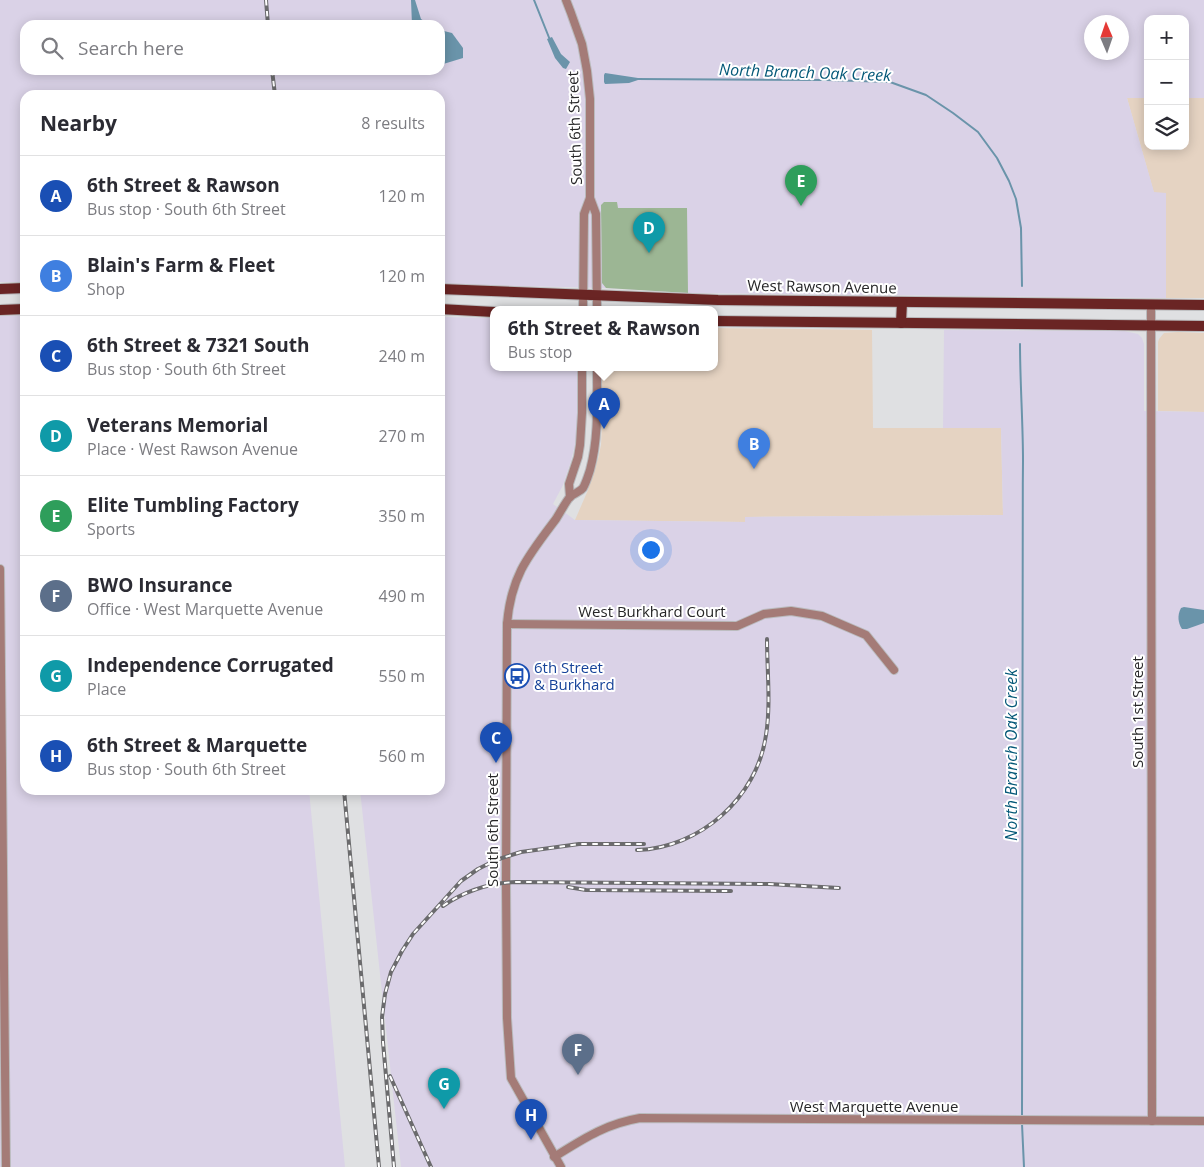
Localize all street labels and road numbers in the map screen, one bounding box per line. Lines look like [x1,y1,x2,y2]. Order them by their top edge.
street label: South 6th Street [562,71,586,185]
street label: West Rawson Avenue [747,275,897,297]
street label: West Burkhard Court [578,601,726,621]
street label: South 1st Street [1127,656,1147,768]
street label: South 6th Street [482,773,502,887]
street label: West Marquette Avenue [790,1096,958,1116]

